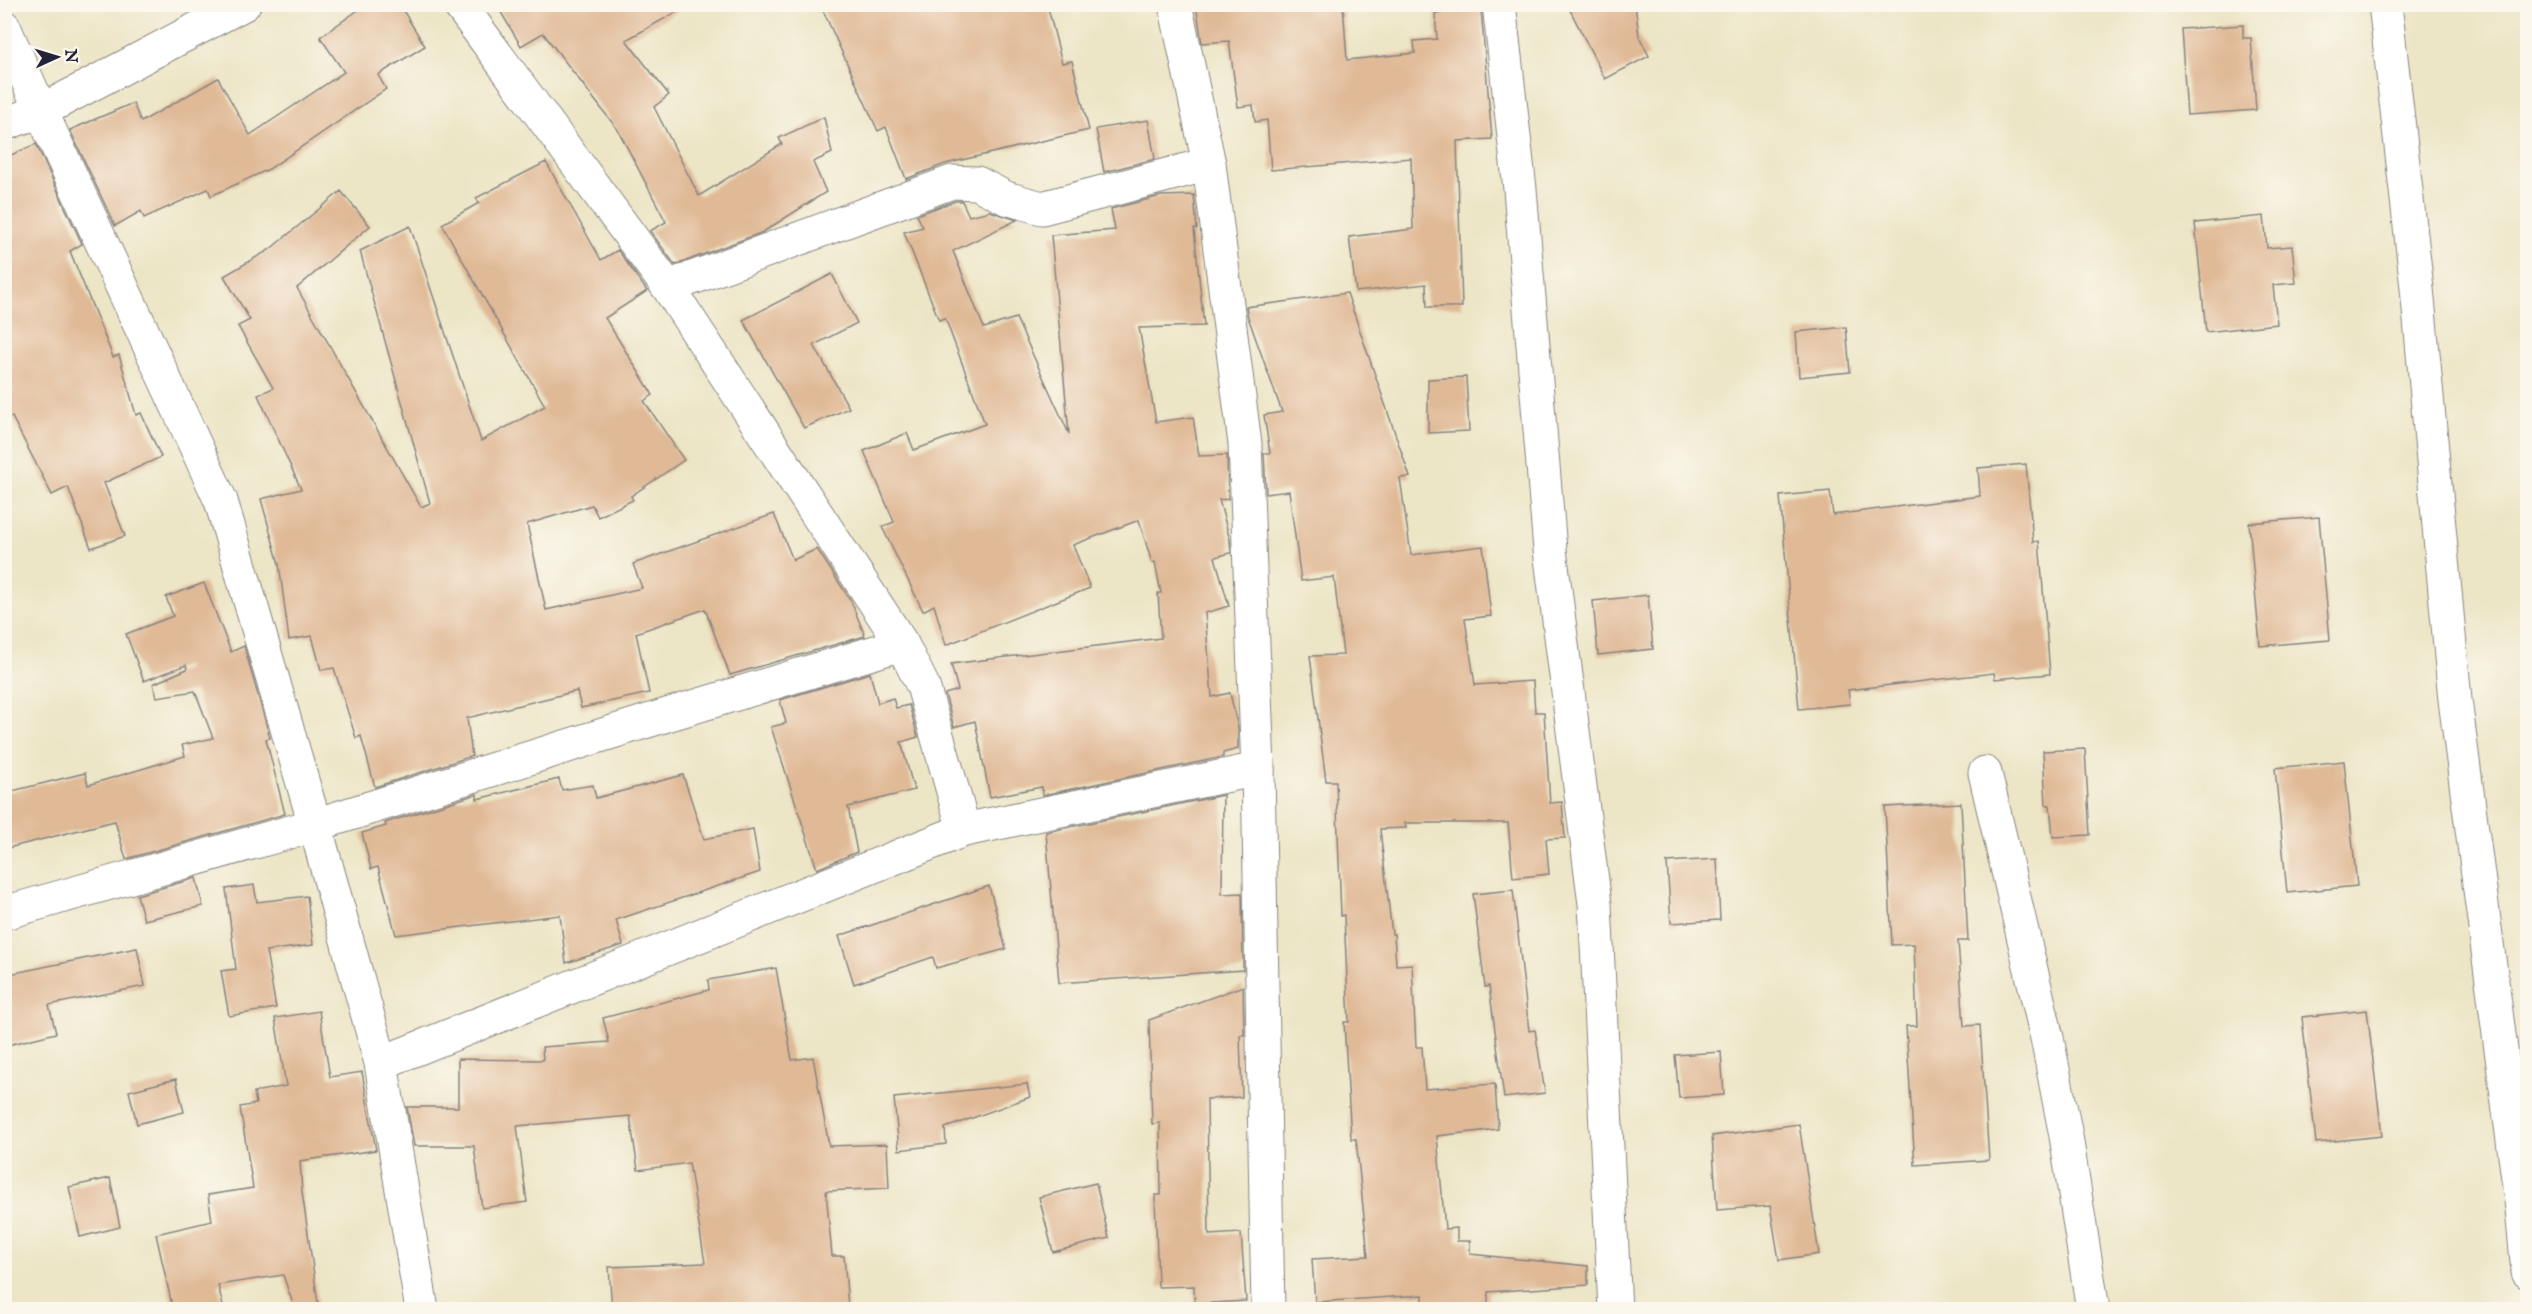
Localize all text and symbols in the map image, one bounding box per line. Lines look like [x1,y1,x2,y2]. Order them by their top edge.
north arrow [27,27,87,87]
text: N [59,47,80,64]

